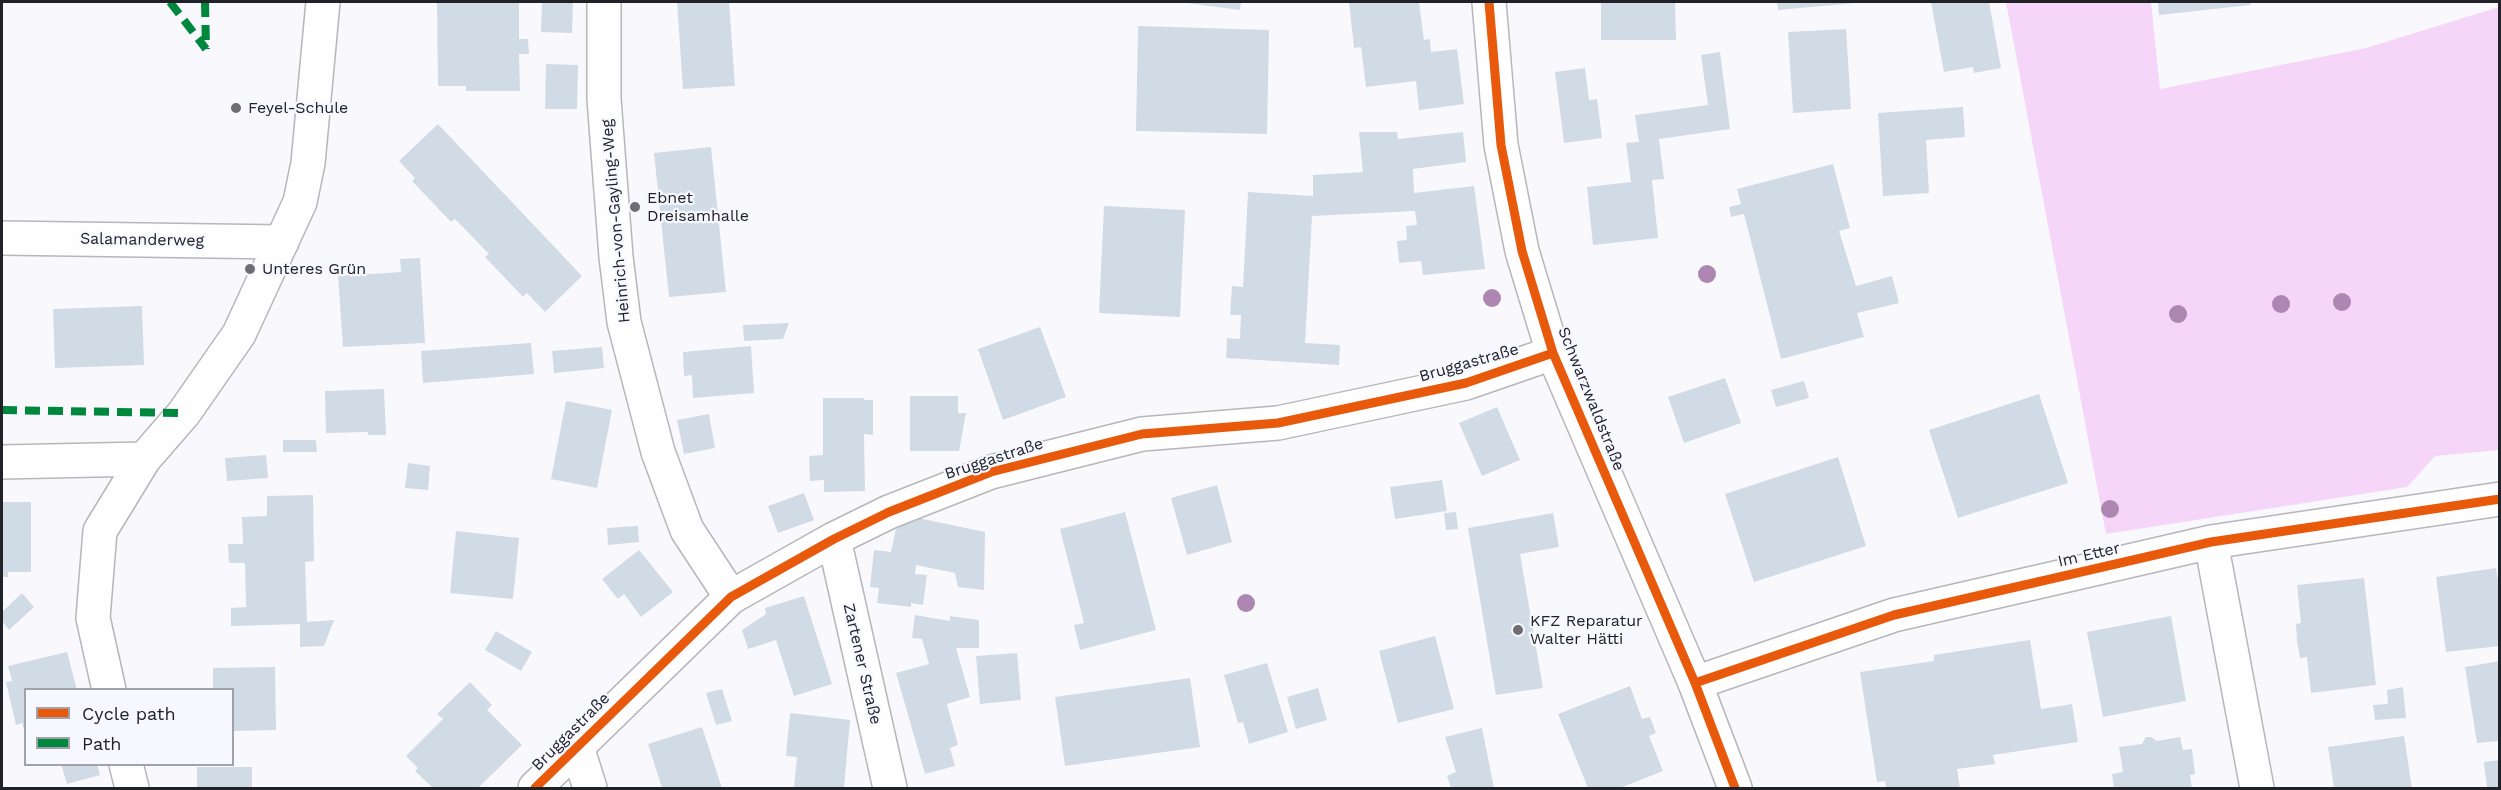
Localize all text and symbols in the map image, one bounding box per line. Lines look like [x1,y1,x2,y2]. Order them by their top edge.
place label: Feyel-Schule [248,98,348,118]
marker: Feyel-Schule [229,101,243,115]
street label: Heinrich-von-Gayling-Weg [598,118,634,324]
place label: Ebnet Dreisamhalle [647,188,749,226]
marker: Ebnet Dreisamhalle [628,200,642,214]
street label: Salamanderweg [80,229,204,251]
place label: Unteres Grün [262,259,366,279]
marker: Unteres Grün [243,262,257,276]
street label: Schwarzwaldstraße [1553,324,1629,474]
street label: Bruggastraße [1417,340,1521,386]
street label: Bruggastraße [942,434,1046,484]
street label: Im Etter [2056,539,2122,571]
street label: Zartener Straße [839,602,885,726]
place label: KFZ Reparatur Walter Hätti [1530,611,1643,649]
marker: KFZ Reparatur Walter Hätti [1511,623,1525,637]
legend [24,688,234,766]
street label: Bruggastraße [528,689,614,775]
text: Cycle path [82,703,176,724]
text: Path [82,733,122,754]

